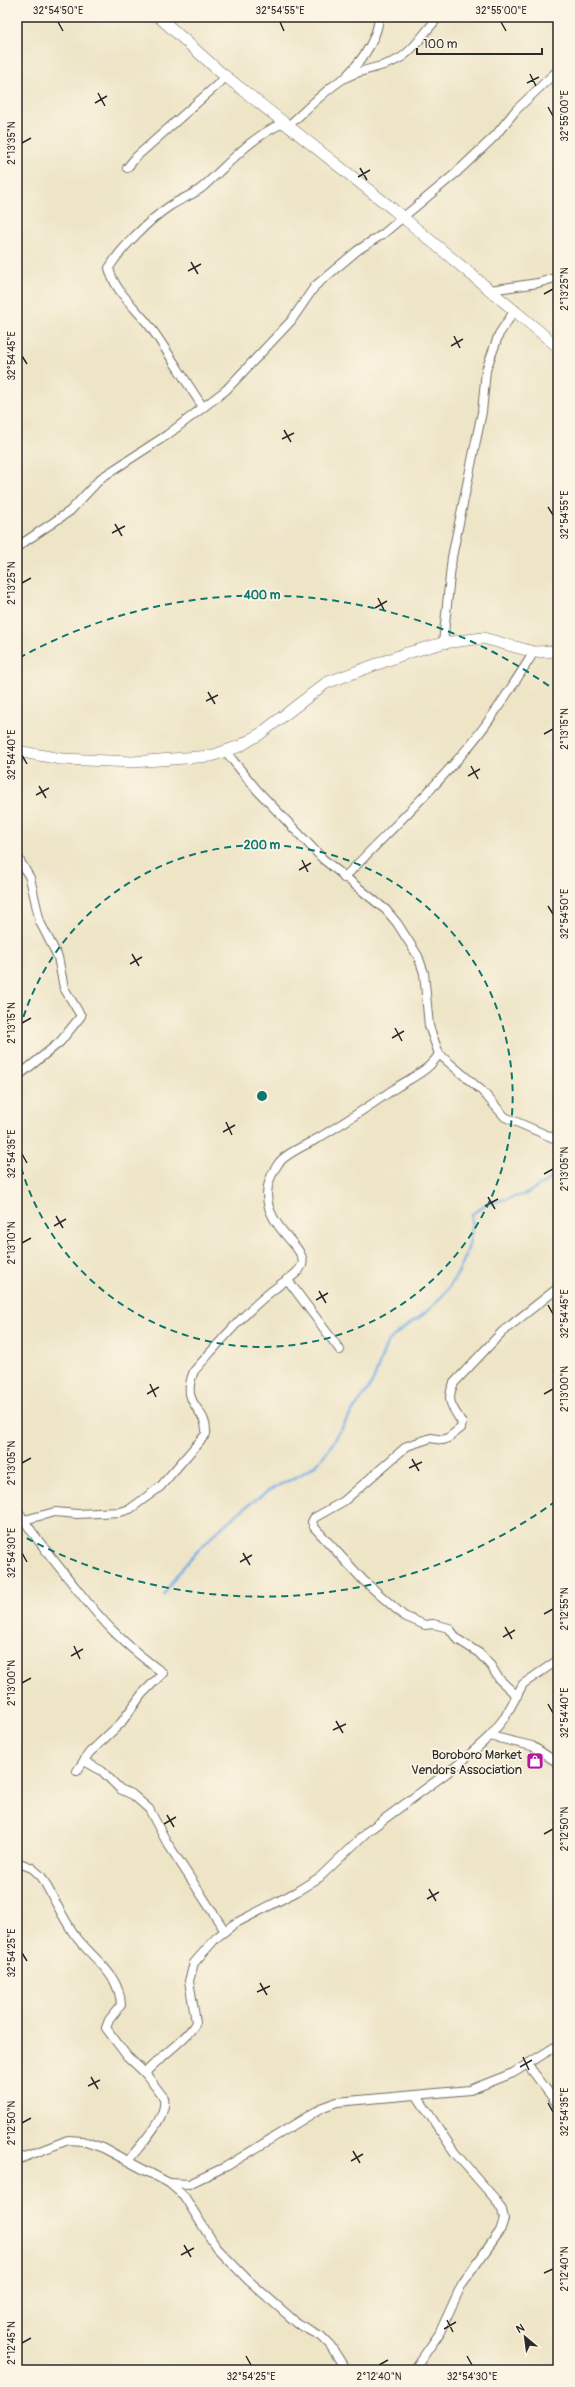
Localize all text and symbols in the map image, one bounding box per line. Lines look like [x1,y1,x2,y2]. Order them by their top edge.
text: 32°54'50"E [33,5,83,17]
text: 32°54'55"E [256,5,304,17]
text: 32°55'00"E [475,5,527,17]
scale bar [417,30,542,56]
text: 100 m [423,37,458,52]
text: 32°55'00"E [559,90,571,142]
text: 2°13'35"N [6,121,18,165]
text: 2°13'25"N [559,267,571,311]
text: 32°54'45"E [6,331,18,381]
text: 32°54'55"E [559,491,571,539]
text: 2°13'25"N [6,561,18,605]
text: 400 m [243,588,281,603]
text: 2°13'15"N [559,708,571,750]
text: 32°54'40"E [6,730,18,780]
text: 200 m [244,838,281,853]
text: 32°54'50"E [559,889,571,939]
text: 2°13'15"N [6,1002,18,1044]
centre of rings [255,1089,269,1103]
text: 32°54'35"E [6,1129,18,1179]
text: 2°13'05"N [559,1147,571,1191]
text: 2°13'10"N [6,1221,18,1265]
text: 32°54'45"E [559,1289,571,1339]
text: 2°13'00"N [559,1366,571,1412]
text: 2°13'05"N [6,1441,18,1485]
text: 32°54'30"E [6,1528,18,1578]
text: 2°12'55"N [559,1587,571,1631]
text: 2°13'00"N [6,1660,18,1706]
text: 32°54'40"E [559,1688,571,1738]
place label: Boroboro Market Vendors Association [411,1747,523,1778]
shop icon: Boroboro Market Vendors Association [525,1751,545,1771]
text: 2°12'50"N [559,1807,571,1851]
text: 32°54'25"E [6,1928,18,1978]
text: 32°54'35"E [559,2087,571,2137]
text: 2°12'50"N [6,2101,18,2145]
text: 2°12'40"N [559,2246,571,2291]
north arrow [505,2317,545,2357]
text: 2°12'45"N [6,2321,18,2365]
text: N [514,2321,527,2336]
text: 32°54'25"E [226,2371,276,2383]
text: 2°12'40"N [357,2371,402,2383]
text: 32°54'30"E [447,2371,497,2383]

